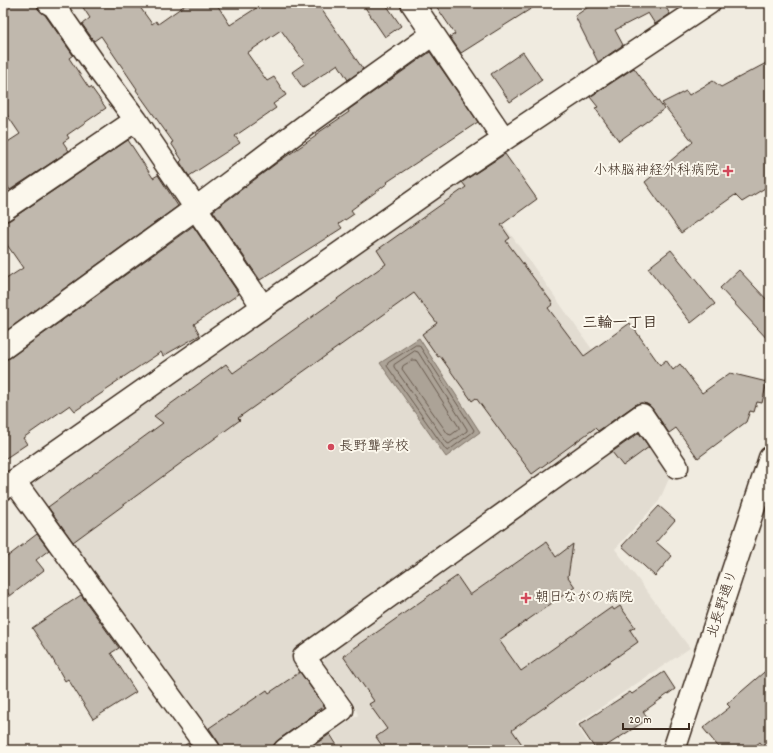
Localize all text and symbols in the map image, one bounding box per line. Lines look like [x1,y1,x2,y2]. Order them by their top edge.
place label: 小林脳神経外科病院 [593,161,719,181]
marker: 小林脳神経外科病院 [722,165,734,177]
district label: 三輪一丁目 [582,313,658,335]
place label: 長野聾学校 [339,437,409,457]
marker: 長野聾学校 [326,442,336,452]
street label: 北長野通り [703,568,743,640]
place label: 朝日ながの病院 [535,588,633,608]
marker: 朝日ながの病院 [520,592,532,604]
scale bar [623,705,689,731]
text: 20 m [629,712,652,729]

